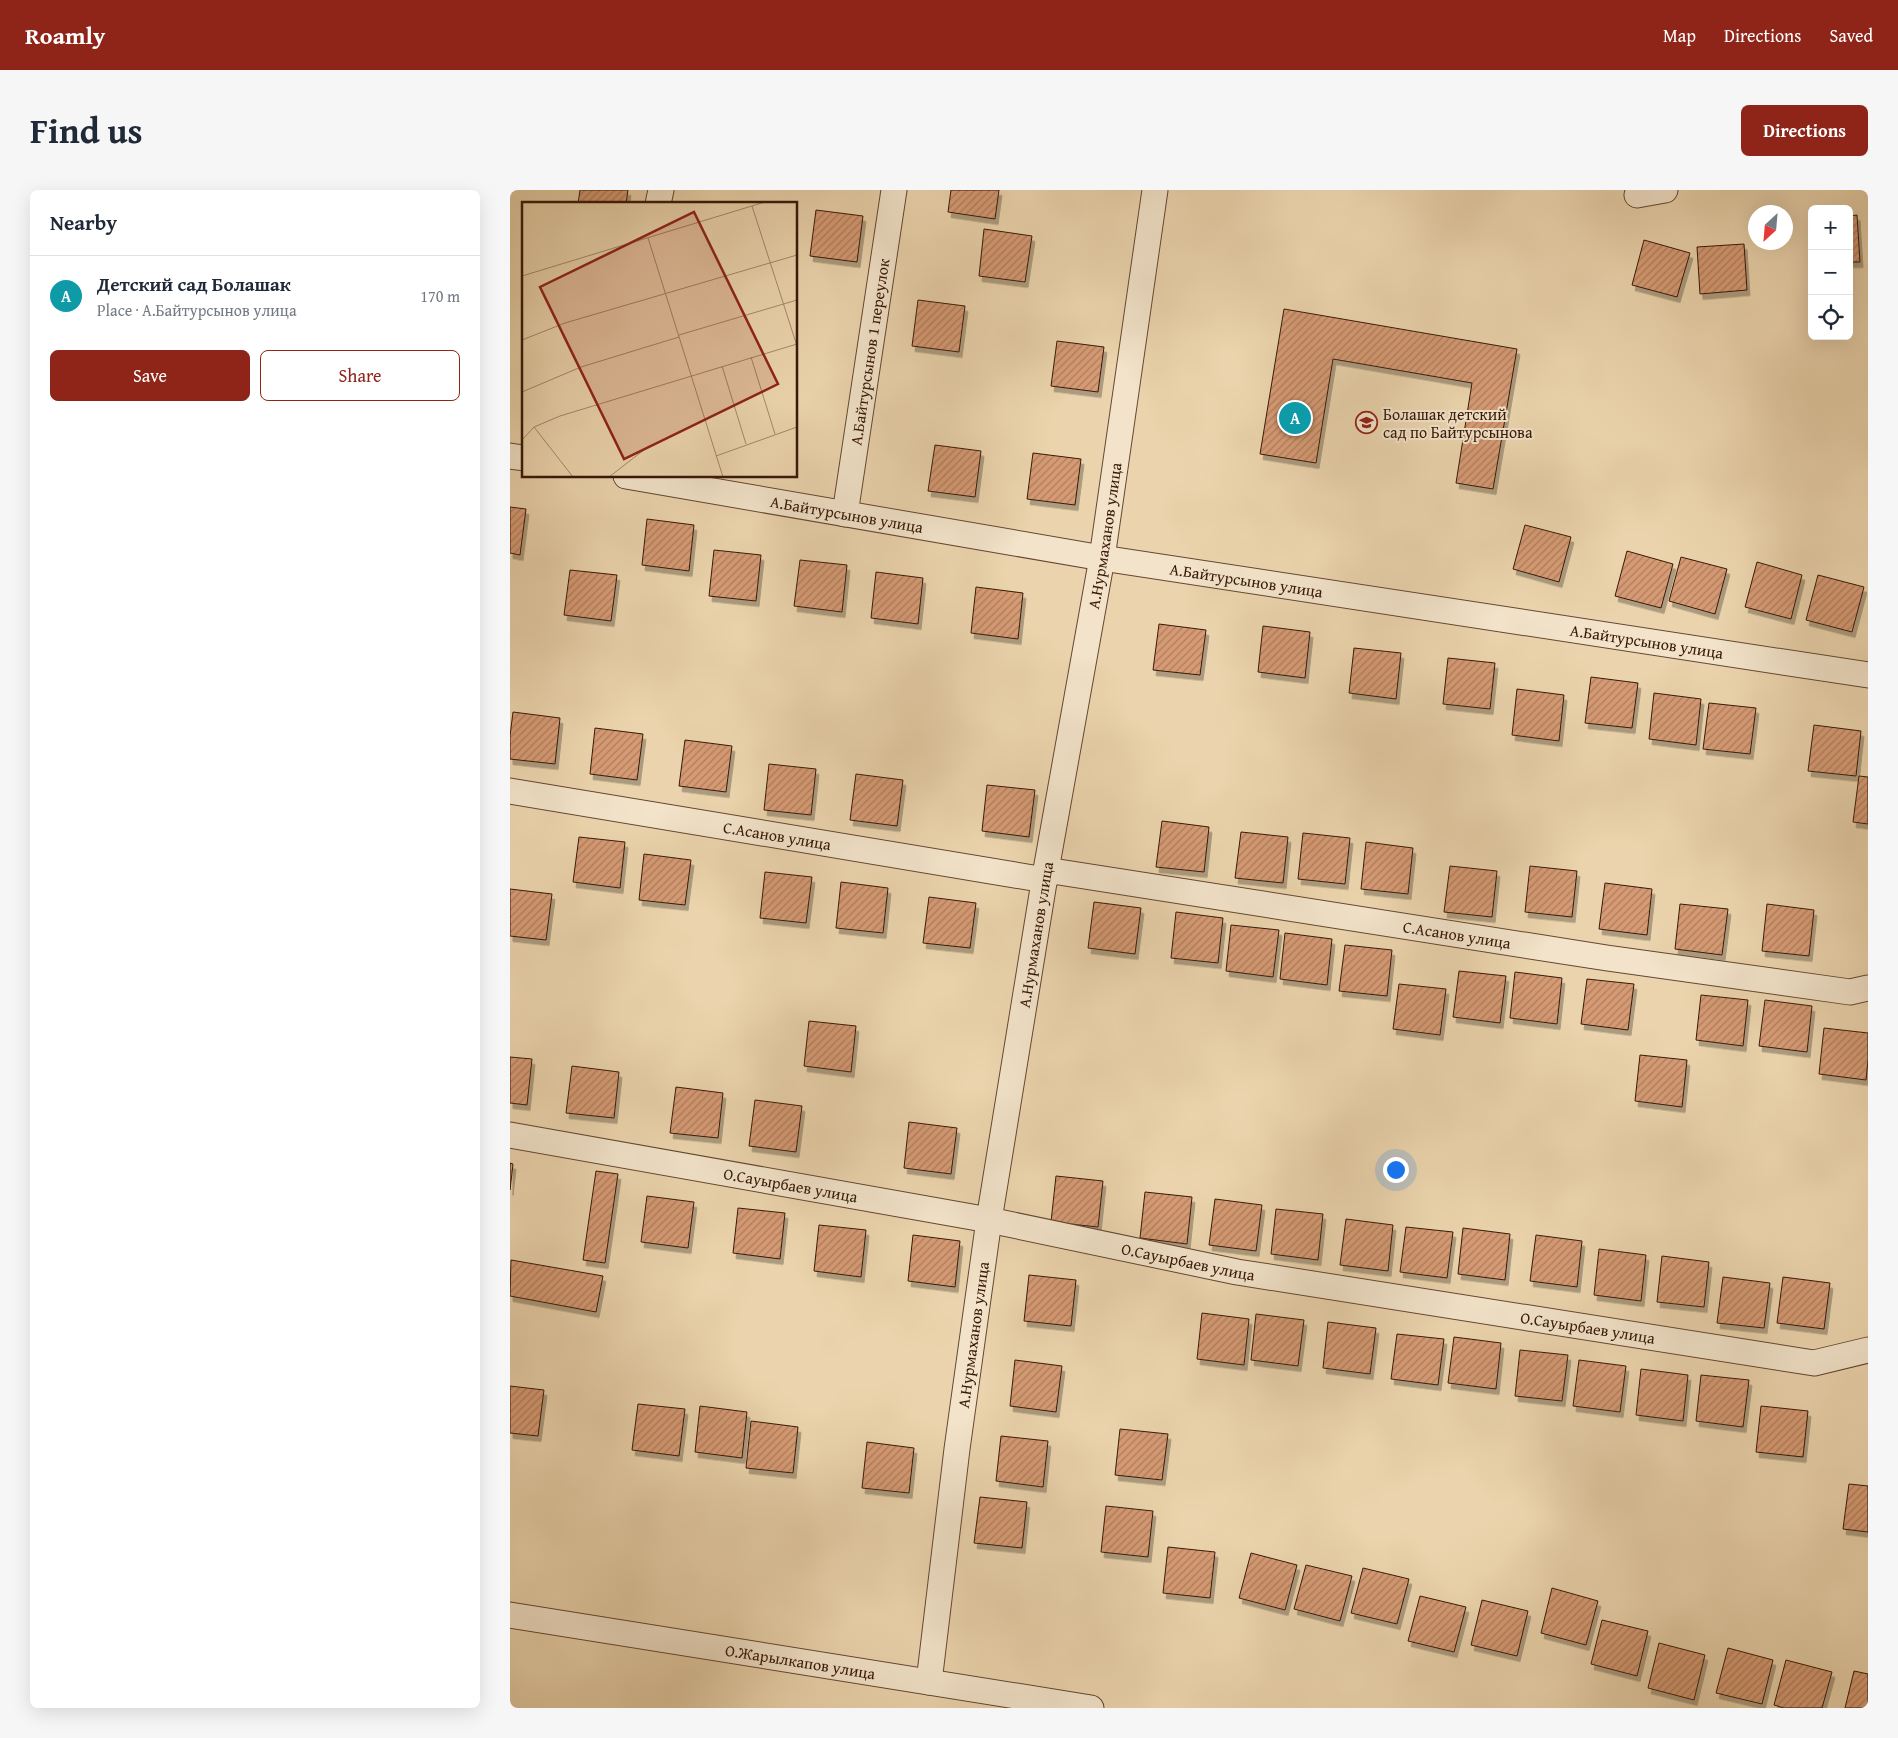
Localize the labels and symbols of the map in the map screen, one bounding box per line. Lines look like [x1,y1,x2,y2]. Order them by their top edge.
inset map [522,202,798,478]
north arrow [1748,205,1793,250]
street label: А.Байтурсынов 1 переулок [844,256,896,447]
pin: A [1279,399,1311,437]
place label: Болашак детский сад по Байтурсынова [1383,402,1533,444]
school or university icon: Болашак детский сад по Байтурсынова [1355,411,1379,435]
street label: А.Нурмаханов улица [1081,460,1128,611]
street label: А.Байтурсынов улица [769,489,925,539]
street label: А.Байтурсынов улица [1168,557,1325,604]
street label: А.Байтурсынов улица [1568,618,1725,665]
street label: С.Асанов улица [722,815,833,856]
street label: А.Нурмаханов улица [1012,859,1059,1010]
street label: С.Асанов улица [1401,914,1513,955]
your location [1383,1157,1409,1183]
street label: О.Сауырбаев улица [722,1161,860,1209]
street label: О.Сауырбаев улица [1119,1236,1257,1287]
street label: А.Нурмаханов улица [951,1260,995,1410]
street label: О.Сауырбаев улица [1519,1305,1657,1350]
street label: О.Жарылкапов улица [723,1638,878,1685]

